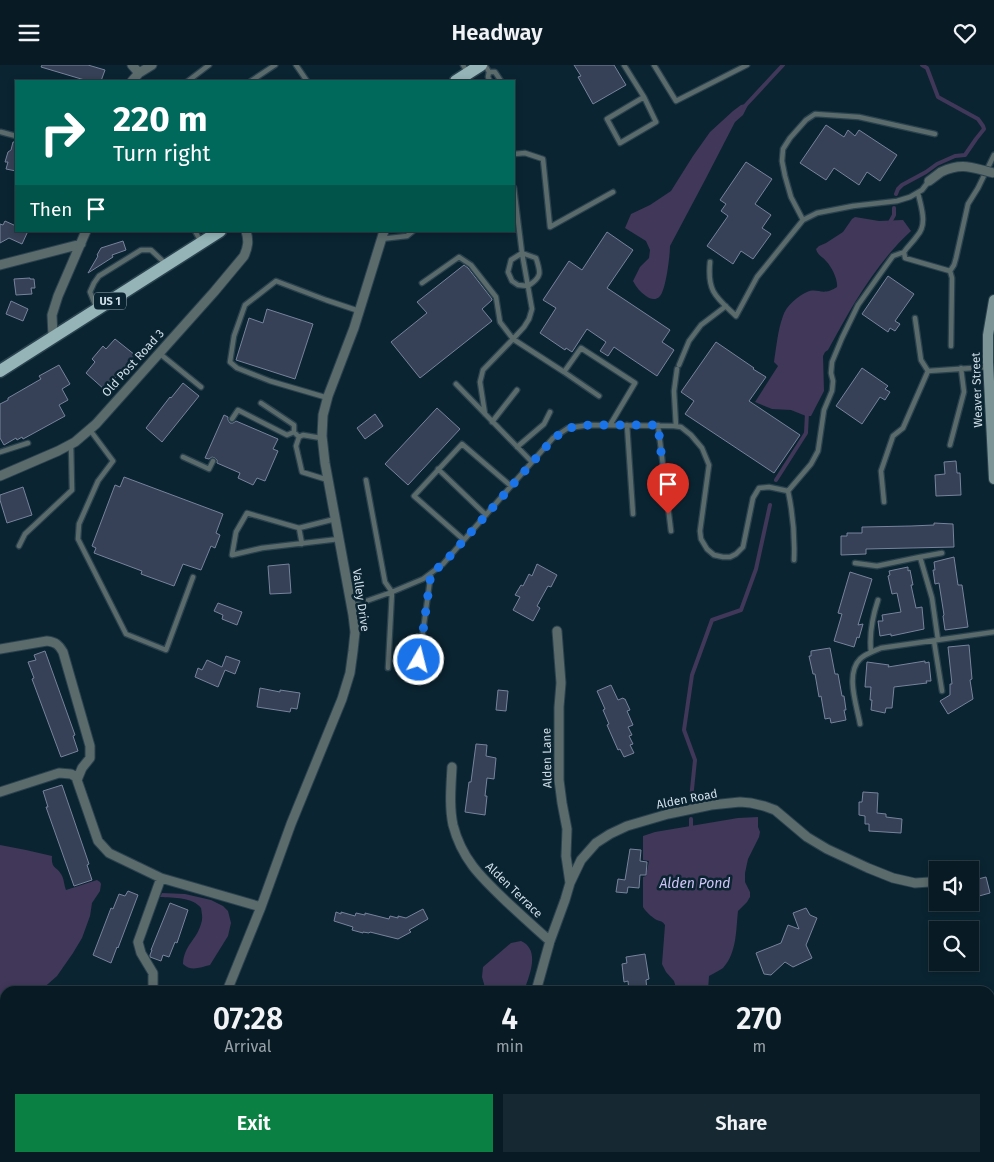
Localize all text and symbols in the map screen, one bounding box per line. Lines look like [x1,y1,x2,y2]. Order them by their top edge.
icon: menu [15,19,43,47]
text: Headway [452,19,542,46]
icon: heart [951,19,979,47]
text: 220 m [113,98,208,140]
icon: right [30,100,95,165]
text: Turn right [113,140,210,167]
icon: arrive [82,195,110,223]
text: Then [30,198,72,221]
road number: US 1 [94,293,126,310]
street label: Old Post Road 3 [99,326,167,400]
street label: Weaver Street [969,351,985,428]
pin [647,463,689,514]
icon: arrive [654,470,682,498]
street label: Valley Drive [350,568,372,632]
position arrow [392,633,444,685]
street label: Alden Lane [539,728,555,788]
street label: Alden Road [655,786,719,812]
street label: Alden Terrace [483,859,545,921]
map controls [929,861,979,971]
button: sound [929,861,979,911]
water label: Alden Pond [658,875,731,892]
button: search [929,921,979,971]
text: 07:28 [213,1001,283,1037]
text: 4 [501,1001,518,1037]
text: 270 [736,1001,782,1037]
text: Arrival [225,1037,271,1056]
text: min [496,1037,524,1056]
text: m [752,1037,766,1056]
button: Exit [15,1094,493,1152]
button: Share [503,1094,980,1152]

